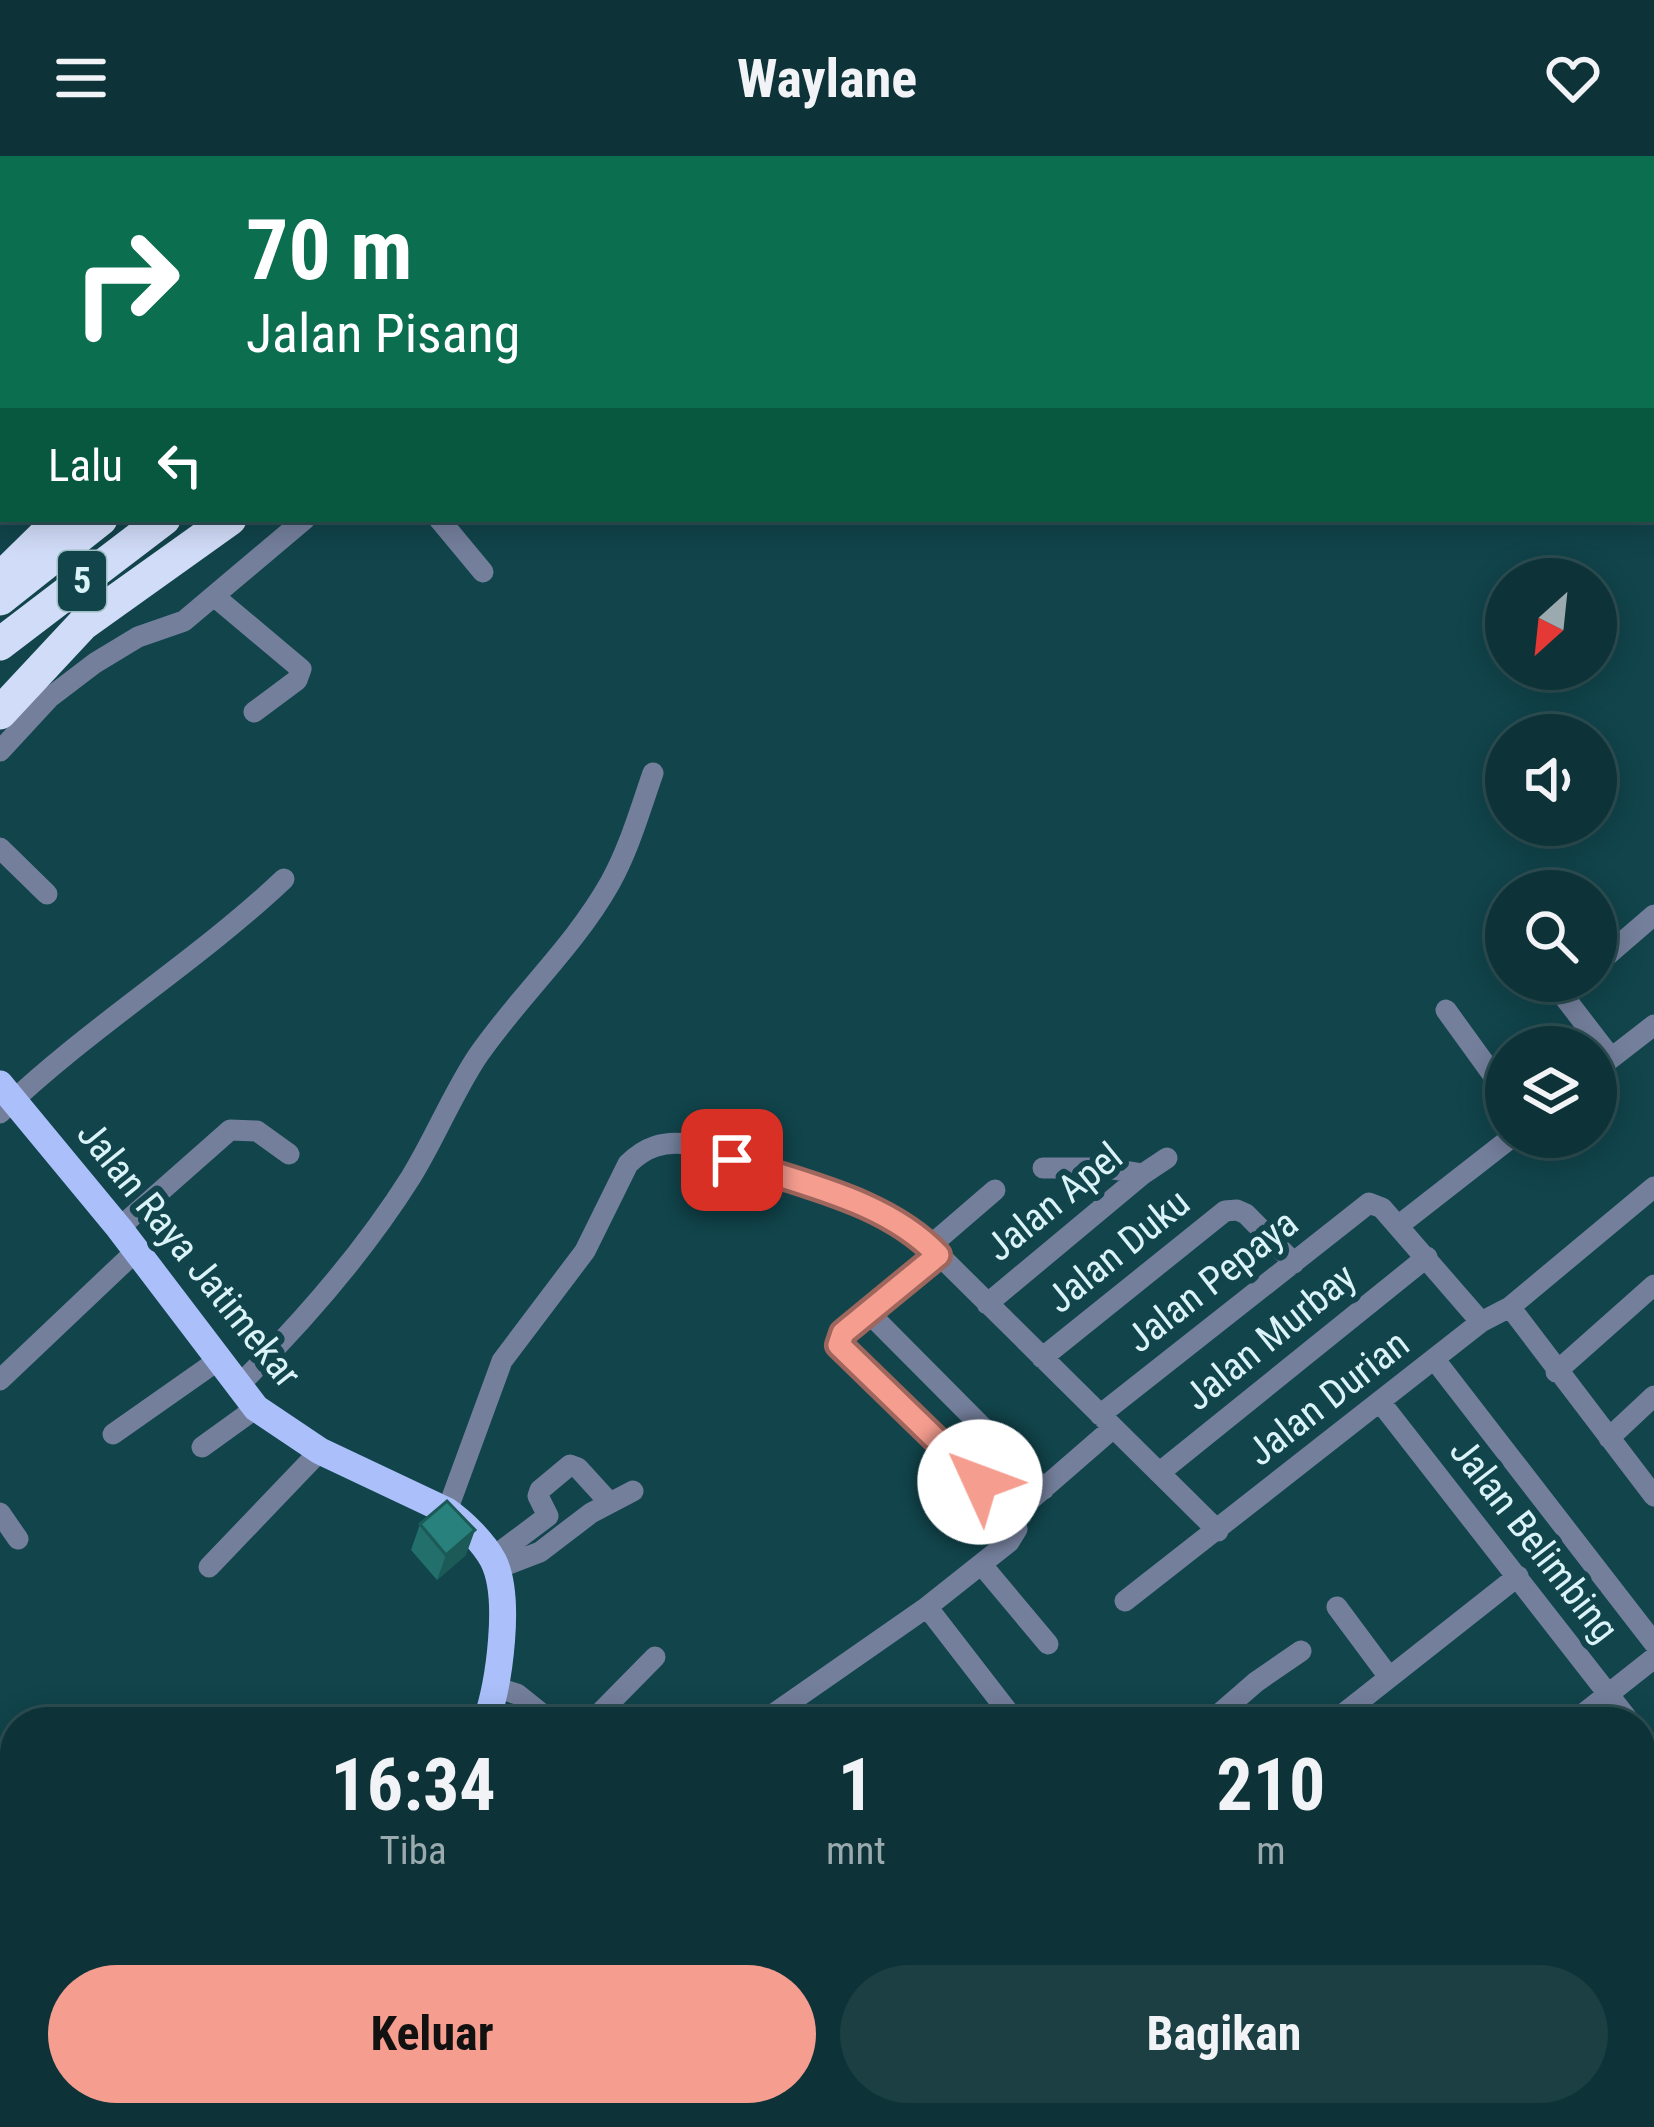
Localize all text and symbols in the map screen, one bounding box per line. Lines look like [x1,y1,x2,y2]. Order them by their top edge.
icon: menu [48,45,114,111]
icon: heart [1540,45,1606,111]
text: Waylane [737,47,917,110]
text: 70 m [246,201,413,300]
icon: right [48,204,204,360]
text: Jalan Pisang [246,302,520,365]
icon: left [147,432,213,498]
text: Lalu [48,439,123,492]
road number: 5 [58,551,106,611]
north arrow [1485,558,1617,690]
map controls [1485,558,1617,1158]
button: sound [1485,714,1617,846]
button: search [1485,870,1617,1002]
button: layers [1485,1026,1617,1158]
pin [681,1109,783,1211]
street label: Jalan Raya Jatimekar [67,1111,311,1397]
icon: arrive [699,1127,765,1193]
street label: Jalan Apel [977,1133,1131,1271]
street label: Jalan Duku [1037,1179,1199,1323]
street label: Jalan Pepaya [1117,1200,1307,1362]
street label: Jalan Murbay [1175,1254,1365,1420]
street label: Jalan Durian [1238,1321,1418,1475]
position arrow [917,1419,1043,1545]
street label: Jalan Belimbing [1440,1429,1628,1651]
text: 16:34 [330,1743,496,1828]
text: 1 [838,1743,874,1828]
text: 210 [1216,1743,1326,1828]
text: Tiba [379,1828,447,1874]
text: mnt [826,1828,886,1874]
text: m [1256,1828,1286,1874]
button: Keluar [48,1965,816,2103]
button: Bagikan [840,1965,1608,2103]

